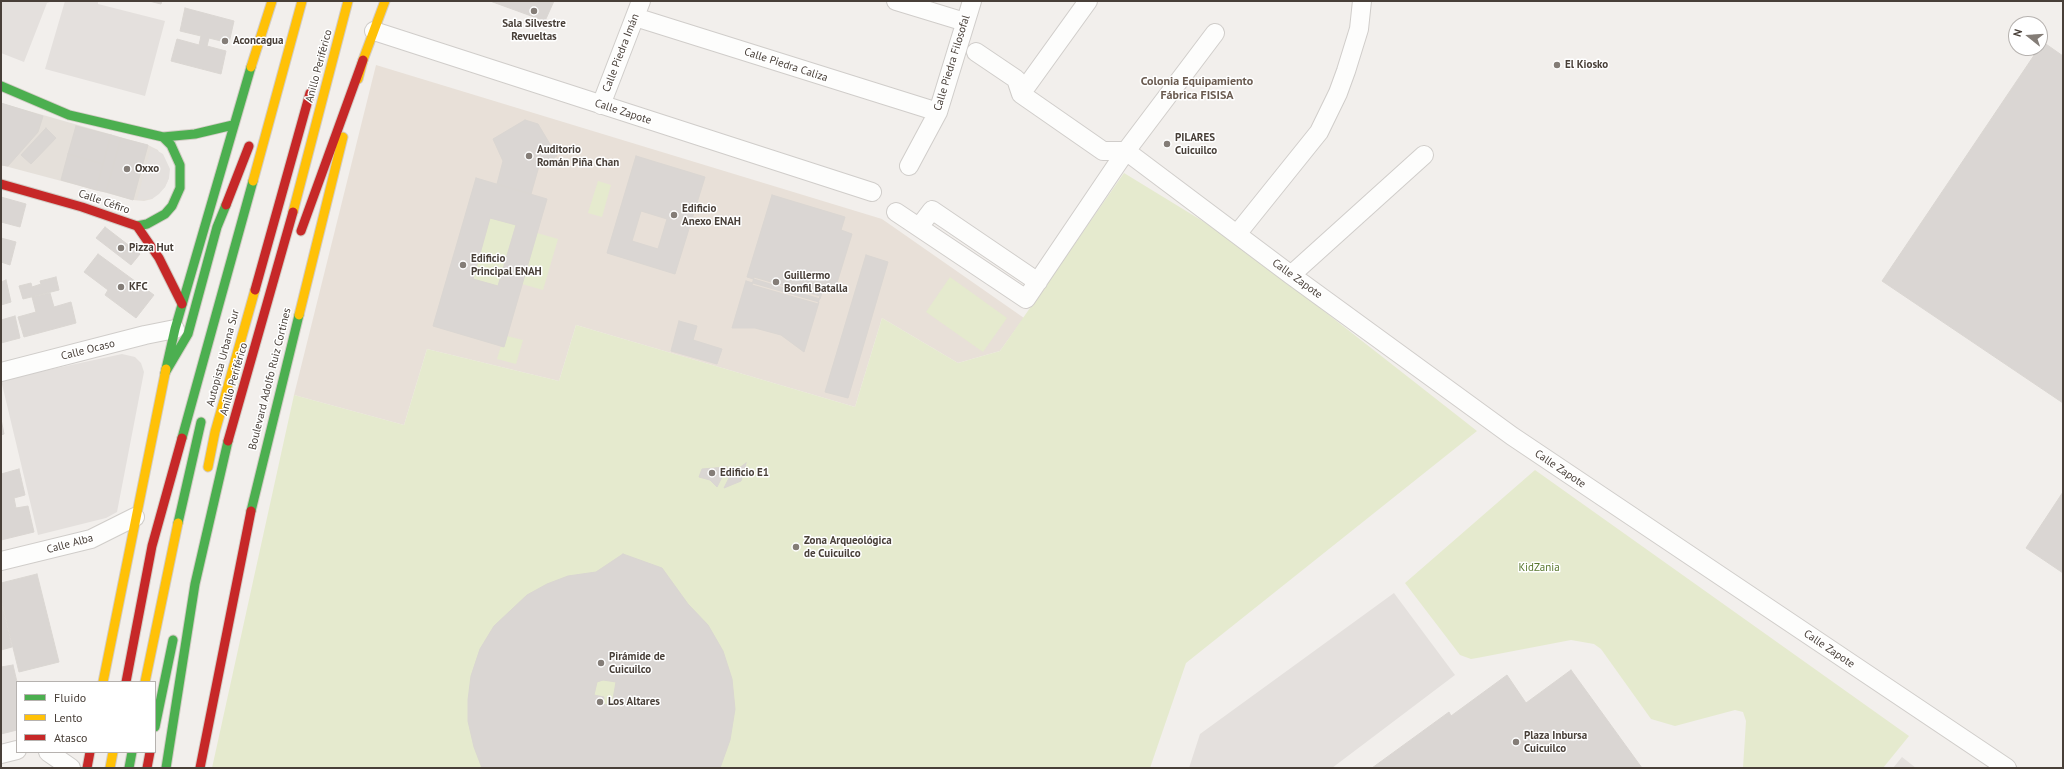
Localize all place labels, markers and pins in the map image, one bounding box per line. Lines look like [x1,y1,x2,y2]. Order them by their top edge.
marker: Sala Silvestre Revueltas [529,6,539,16]
place label: Sala Silvestre Revueltas [502,17,566,43]
place label: Aconcagua [233,34,283,48]
marker: Aconcagua [220,36,230,46]
place label: El Kiosko [1565,58,1608,72]
marker: El Kiosko [1552,60,1562,70]
place label: PILARES Cuicuilco [1175,131,1217,157]
marker: PILARES Cuicuilco [1162,139,1172,149]
place label: Auditorio Román Piña Chan [537,143,619,169]
marker: Auditorio Román Piña Chan [524,151,534,161]
place label: Oxxo [135,162,159,176]
marker: Oxxo [122,164,132,174]
place label: Edificio Anexo ENAH [682,202,741,228]
marker: Edificio Anexo ENAH [669,210,679,220]
place label: Pizza Hut [129,241,173,255]
marker: Pizza Hut [116,243,126,253]
place label: Edificio Principal ENAH [471,252,542,278]
marker: Edificio Principal ENAH [458,260,468,270]
place label: Guillermo Bonfil Batalla [784,269,848,295]
marker: Guillermo Bonfil Batalla [771,277,781,287]
place label: KFC [129,280,148,294]
marker: KFC [116,282,126,292]
place label: Edificio E1 [720,466,769,480]
marker: Edificio E1 [707,468,717,478]
place label: Zona Arqueológica de Cuicuilco [804,534,892,560]
marker: Zona Arqueológica de Cuicuilco [791,542,801,552]
place label: Pirámide de Cuicuilco [609,650,665,676]
marker: Pirámide de Cuicuilco [596,658,606,668]
place label: Los Altares [608,695,660,709]
marker: Los Altares [595,697,605,707]
place label: Plaza Inbursa Cuicuilco [1524,729,1587,755]
marker: Plaza Inbursa Cuicuilco [1511,737,1521,747]

